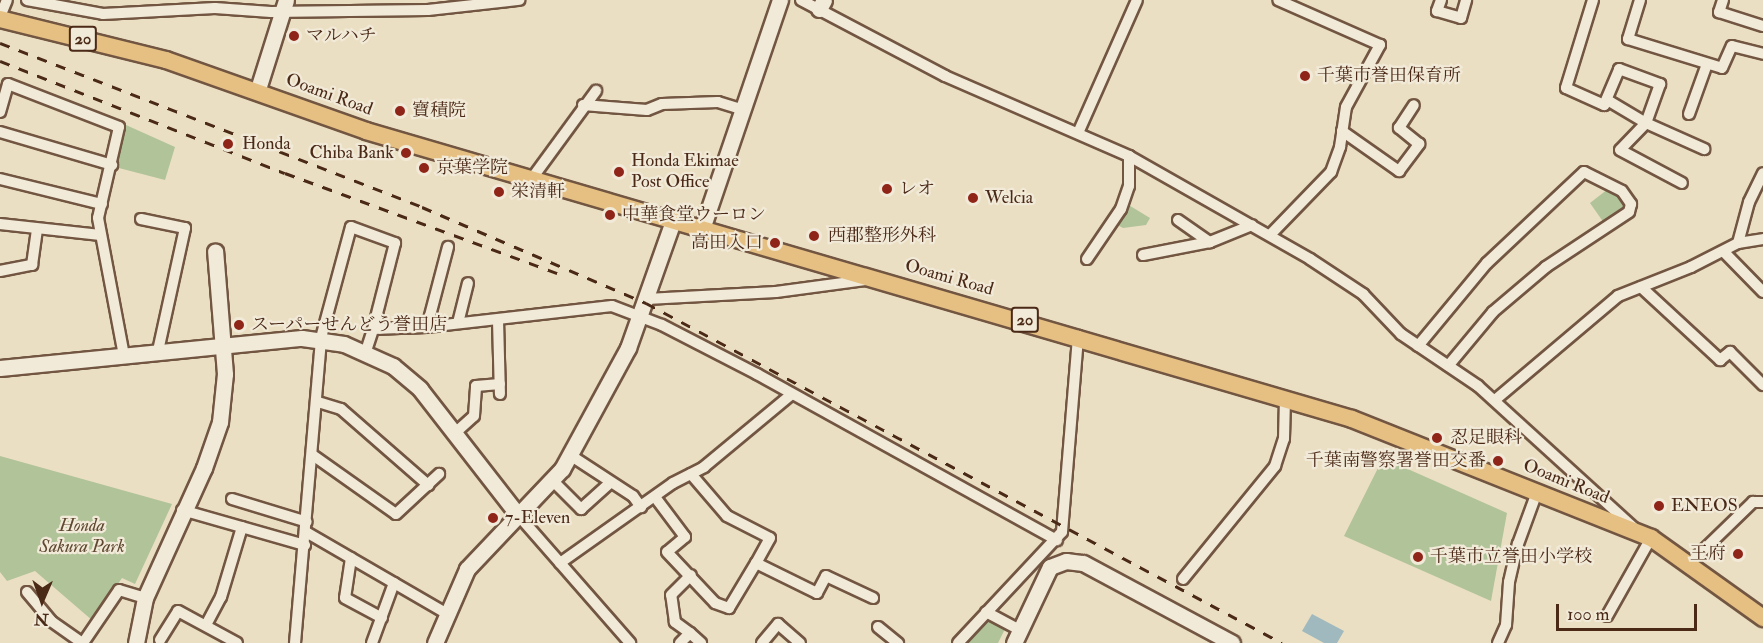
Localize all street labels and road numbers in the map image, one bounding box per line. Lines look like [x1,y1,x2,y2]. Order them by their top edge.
road number: 20 [68,26,98,52]
street label: Ooami Road [283,69,375,121]
street label: Ooami Road [902,255,996,301]
road number: 20 [1010,307,1040,333]
street label: Ooami Road [1520,455,1612,509]

